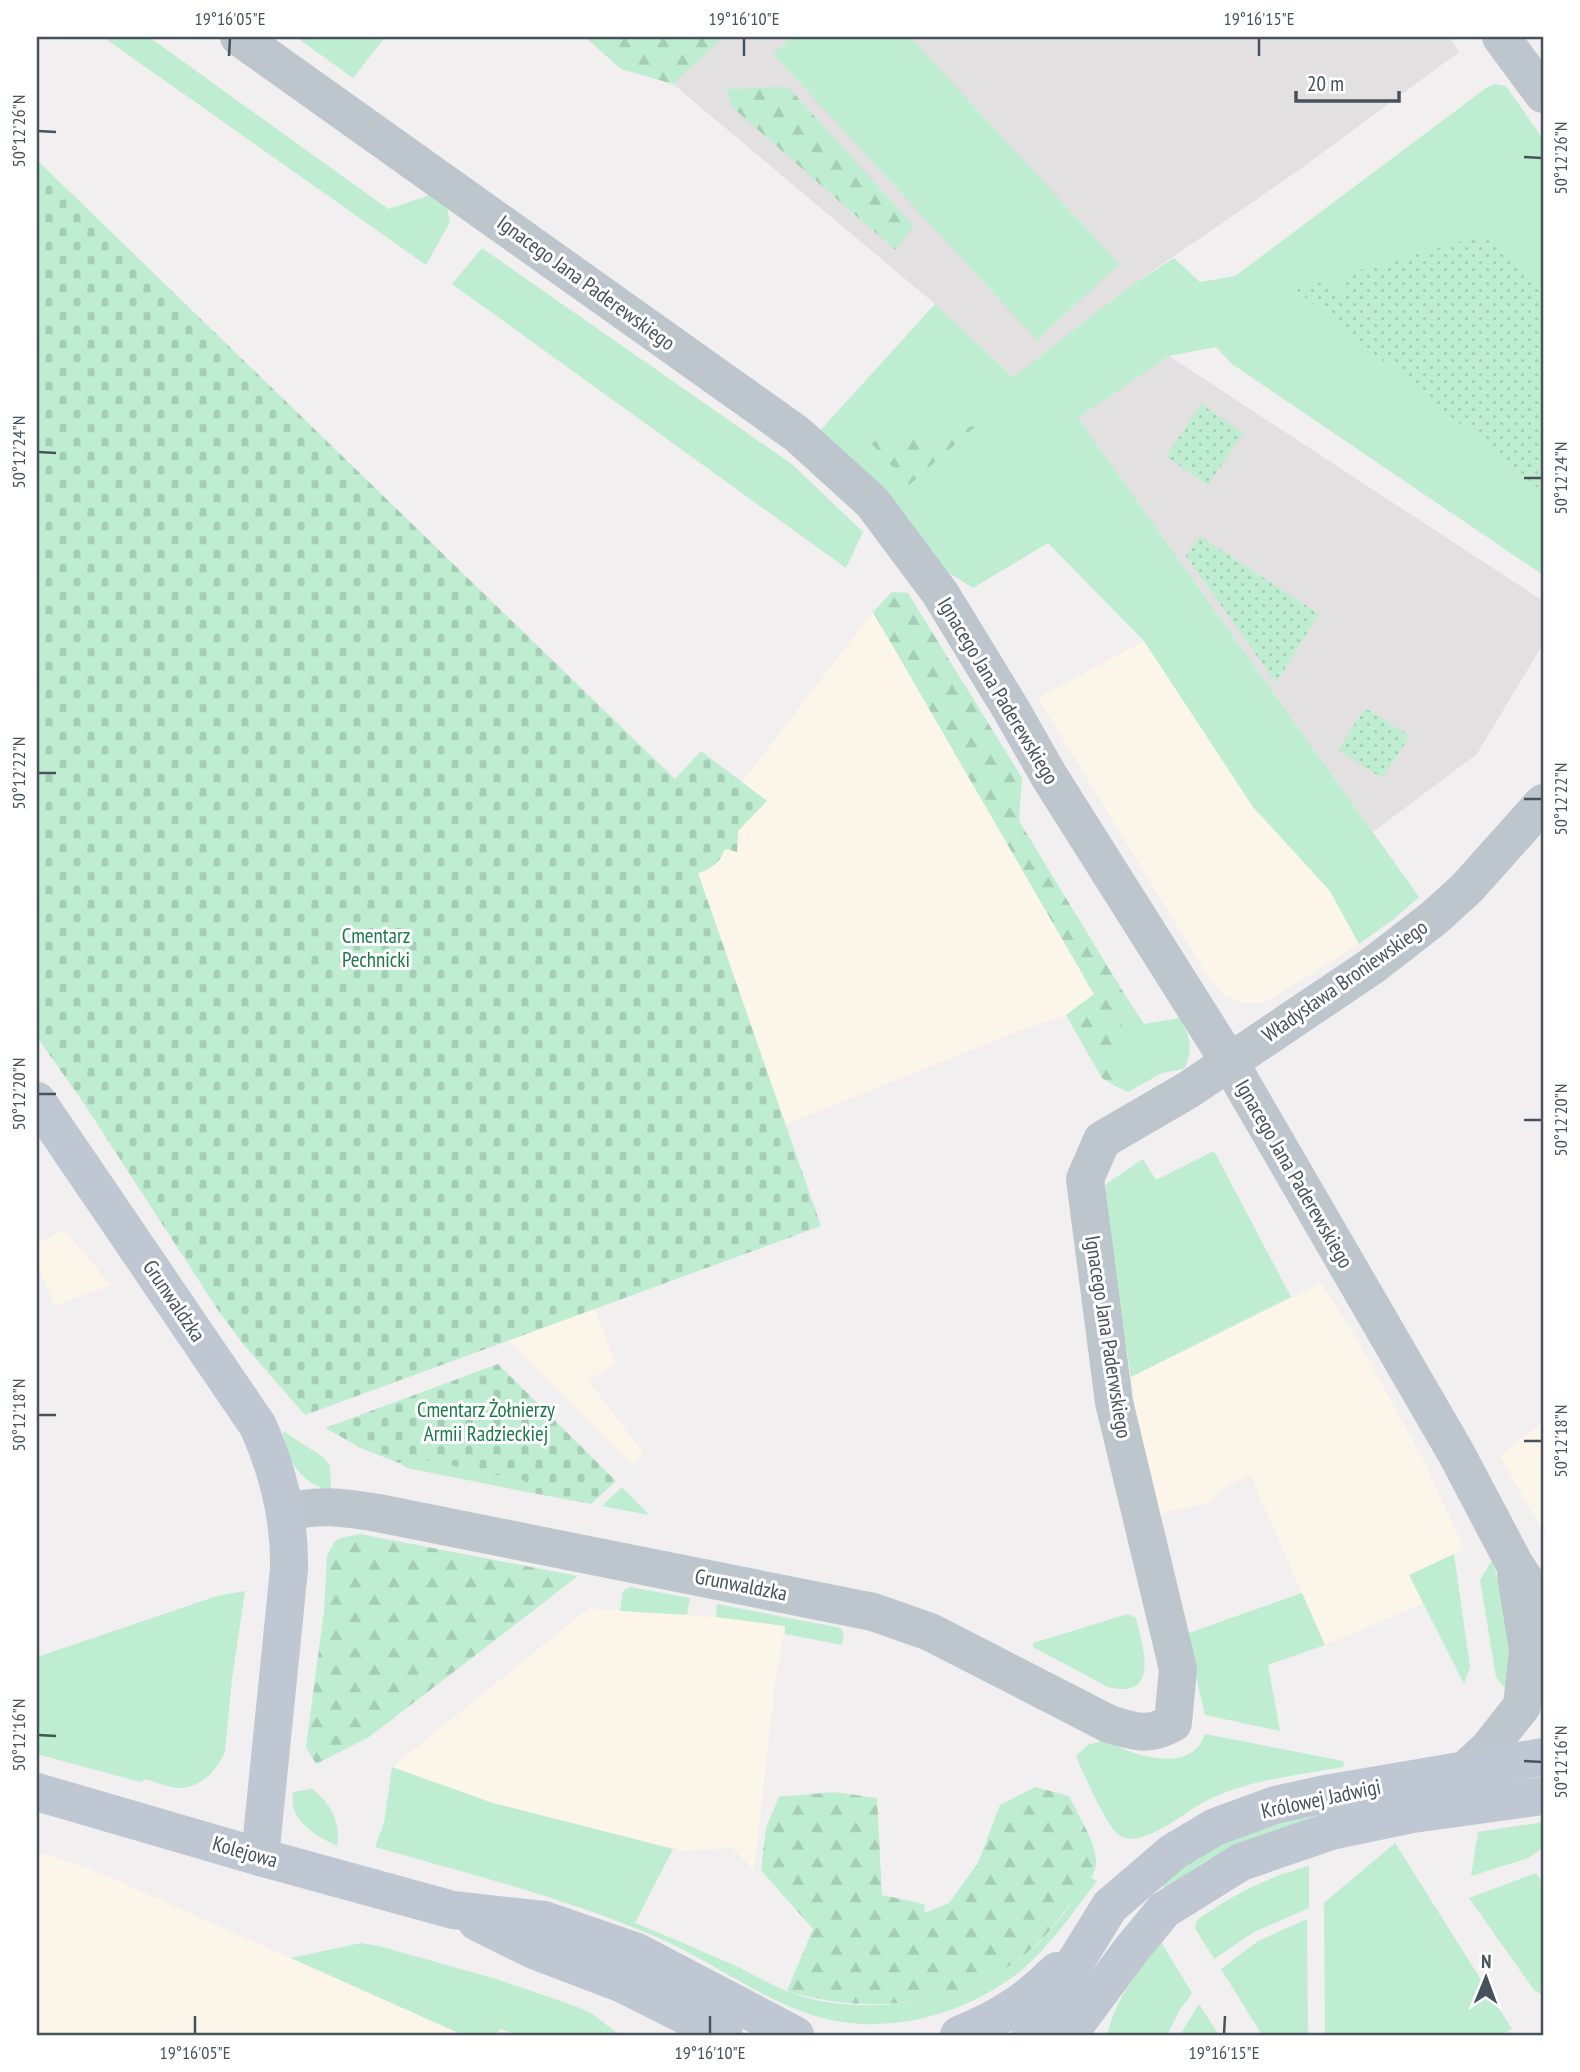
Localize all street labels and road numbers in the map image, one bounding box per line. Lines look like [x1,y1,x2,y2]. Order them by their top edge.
street label: Ignacego Jana Paderewskiego [492,209,681,356]
street label: Ignacego Jana Paderewskiego [932,592,1065,789]
street label: Władysława Broniewskiego [1257,913,1433,1048]
street label: Ignacego Jana Paderewskiego [1229,1075,1360,1273]
street label: Ignacego Jana Paderwskiego [1079,1234,1138,1440]
street label: Grunwaldzka [137,1254,212,1347]
street label: Grunwaldzka [693,1562,789,1607]
street label: Królowej Jadwigi [1259,1773,1383,1824]
street label: Kolejowa [210,1829,281,1874]

